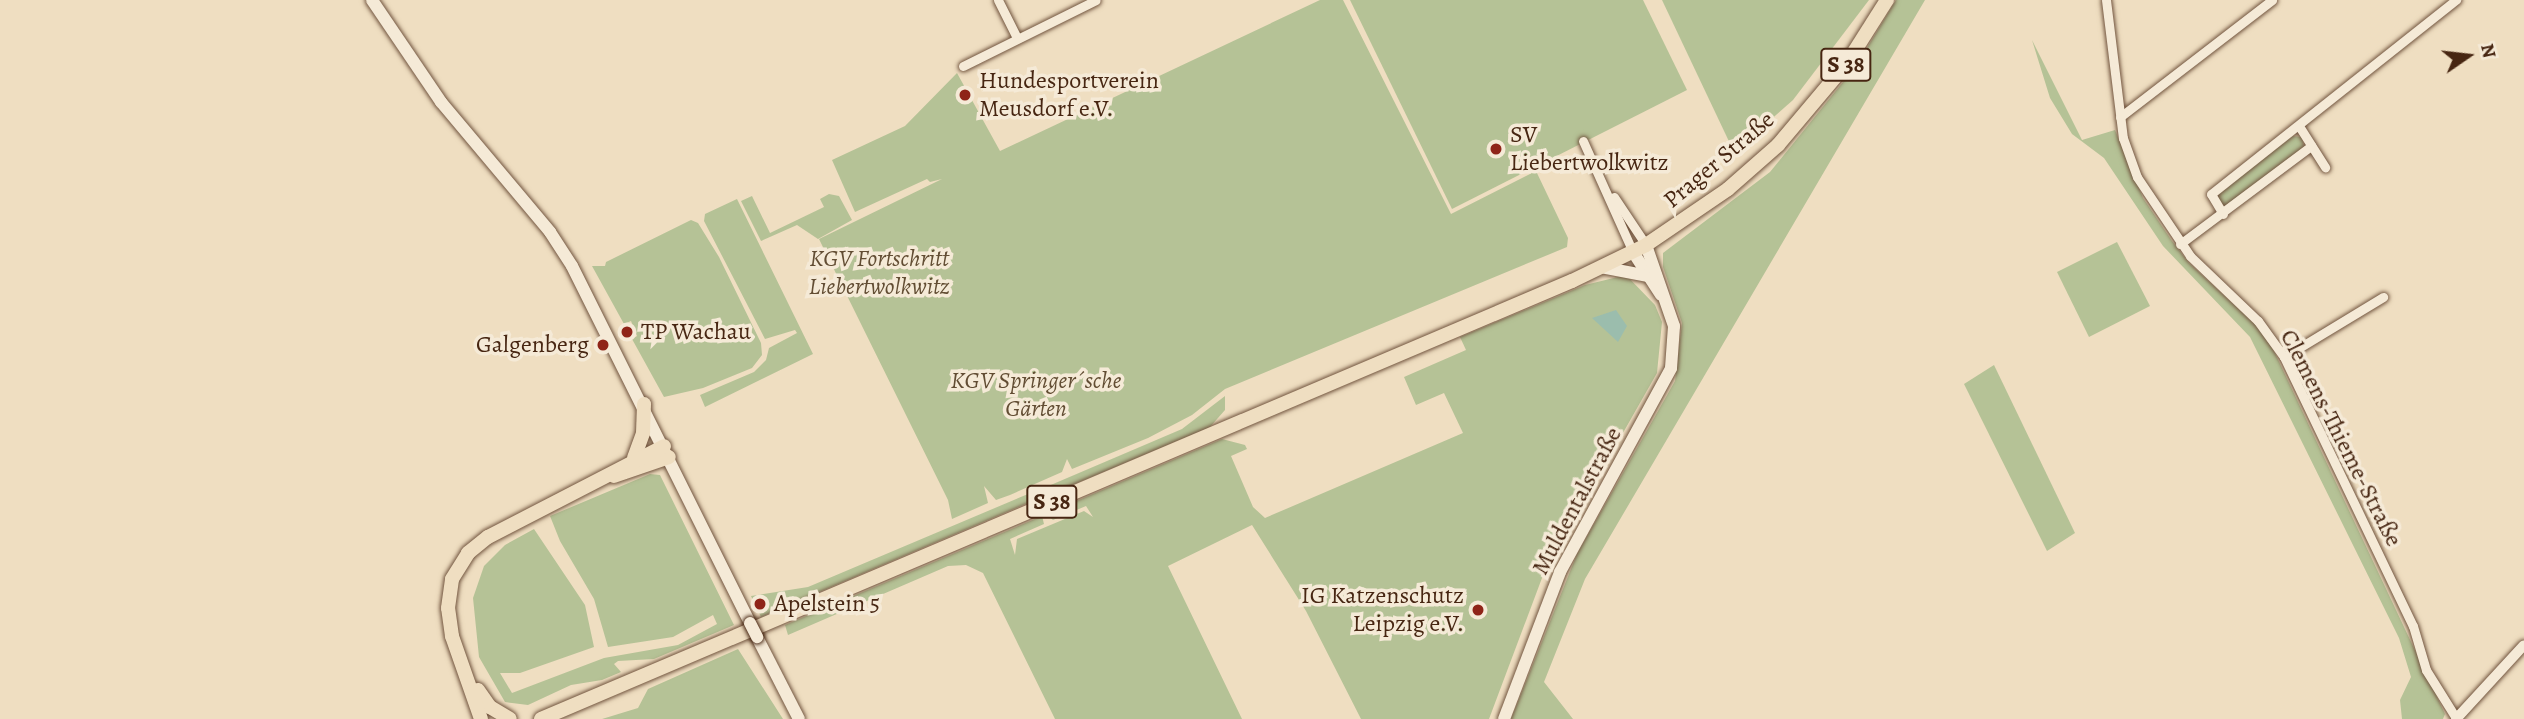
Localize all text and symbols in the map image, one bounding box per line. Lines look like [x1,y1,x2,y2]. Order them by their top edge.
north arrow [2433,21,2503,91]
text: N [2474,41,2503,61]
road number: S 38 [1820,46,1872,85]
place label: Hundesportverein Meusdorf e.V. [979,67,1159,123]
marker: Hundesportverein Meusdorf e.V. [957,87,973,103]
street label: Prager Straße [1658,105,1780,215]
place label: SV Liebertwolkwitz [1510,121,1669,177]
marker: SV Liebertwolkwitz [1488,141,1504,157]
park label: KGV Fortschritt Liebertwolkwitz [809,245,949,301]
place label: TP Wachau [641,318,751,346]
marker: TP Wachau [619,324,635,340]
street label: Clemens-Thieme-Straße [2274,325,2408,551]
place label: Galgenberg [476,331,589,359]
marker: Galgenberg [595,337,611,353]
park label: KGV Springer´sche Gärten [951,367,1121,423]
street label: Muldentalstraße [1526,422,1628,580]
road number: S 38 [1026,482,1078,522]
place label: IG Katzenschutz Leipzig e.V. [1301,582,1464,638]
place label: Apelstein 5 [774,590,880,618]
marker: Apelstein 5 [752,596,768,612]
marker: IG Katzenschutz Leipzig e.V. [1470,602,1486,618]

